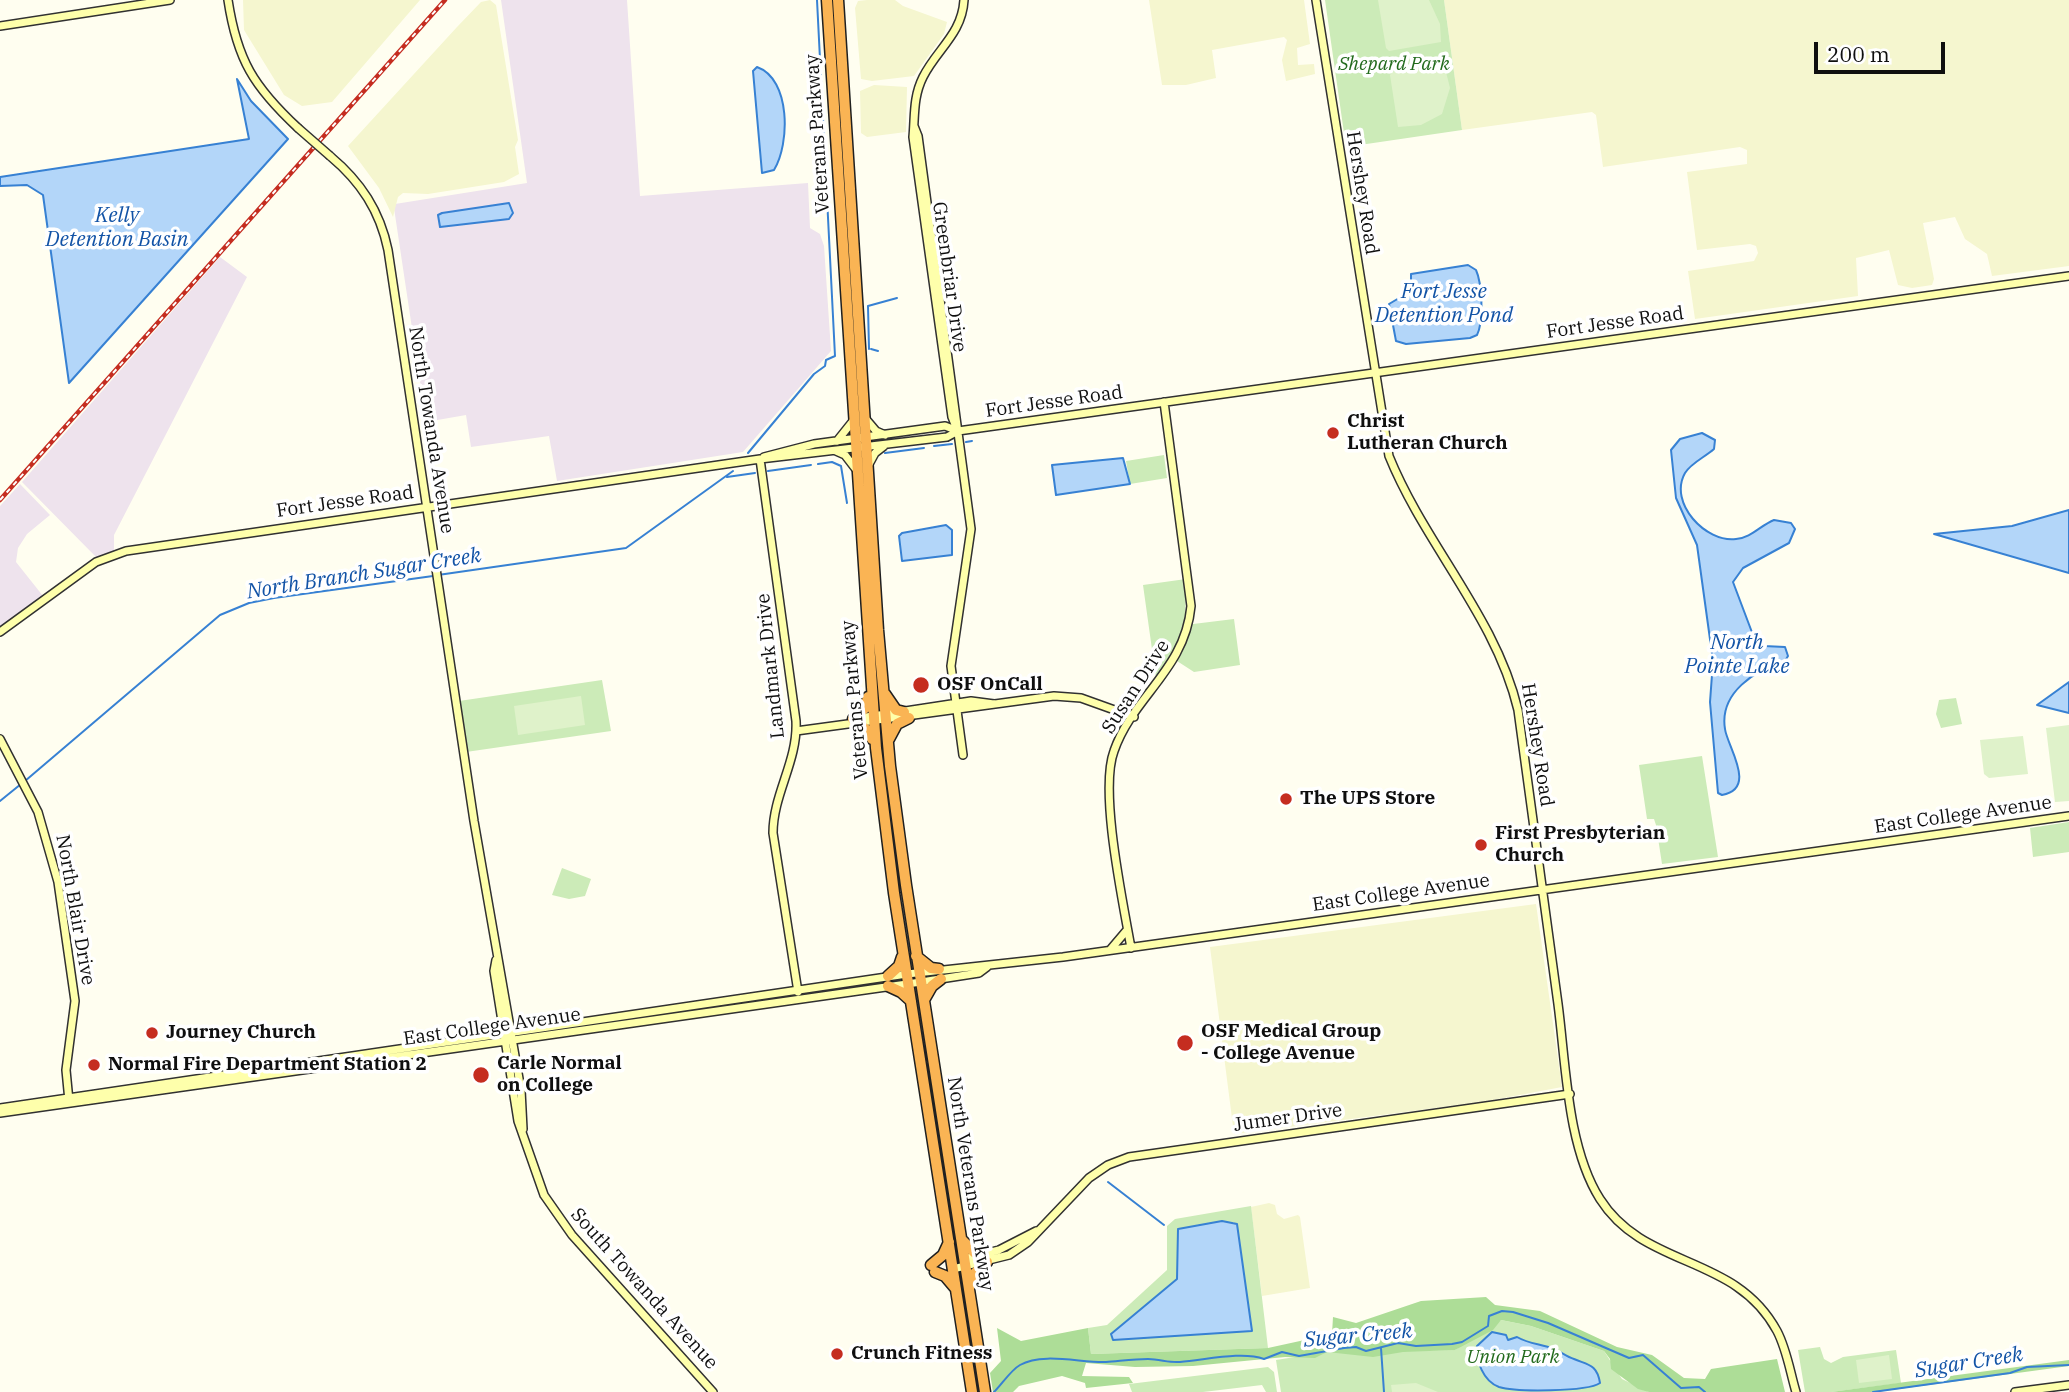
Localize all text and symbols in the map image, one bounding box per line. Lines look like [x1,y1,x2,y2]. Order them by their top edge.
scale bar [1817,28,1948,72]
text: 200 m [1827,40,1890,68]
street label: Veterans Parkway [801,54,835,214]
park label: Shepard Park [1338,54,1450,76]
street label: Hershey Road [1341,130,1383,256]
street label: Greenbriar Drive [927,200,971,354]
water label: Kelly Detention Basin [46,203,188,253]
water label: Fort Jesse Detention Pond [1375,279,1513,329]
street label: Fort Jesse Road [1545,302,1685,344]
street label: North Towanda Avenue [403,325,459,535]
street label: Fort Jesse Road [984,381,1124,423]
place label: Christ Lutheran Church [1347,411,1508,455]
marker: Christ Lutheran Church [1325,425,1341,441]
street label: Fort Jesse Road [275,481,415,523]
water label: North Branch Sugar Creek [245,543,483,605]
street label: Landmark Drive [752,592,790,740]
street label: Veterans Parkway [837,619,873,781]
water label: North Pointe Lake [1685,630,1789,680]
street label: Susan Drive [1097,636,1175,738]
place label: OSF OnCall [937,674,1043,696]
marker: OSF OnCall [911,675,931,695]
street label: Hershey Road [1516,682,1558,808]
place label: The UPS Store [1300,788,1435,810]
marker: The UPS Store [1278,791,1294,807]
street label: East College Avenue [1873,791,2053,839]
place label: First Presbyterian Church [1495,823,1665,867]
street label: North Blair Drive [51,833,99,987]
marker: First Presbyterian Church [1473,837,1489,853]
street label: East College Avenue [1311,869,1491,917]
street label: East College Avenue [402,1003,582,1051]
place label: OSF Medical Group - College Avenue [1201,1021,1381,1065]
place label: Journey Church [166,1022,316,1044]
marker: Journey Church [144,1025,160,1041]
marker: OSF Medical Group - College Avenue [1175,1033,1195,1053]
place label: Carle Normal on College [497,1053,622,1097]
place label: Normal Fire Department Station 2 [108,1054,427,1076]
marker: Normal Fire Department Station 2 [86,1057,102,1073]
marker: Carle Normal on College [471,1065,491,1085]
street label: North Veterans Parkway [942,1075,998,1293]
street label: Jumer Drive [1232,1099,1344,1137]
street label: South Towanda Avenue [566,1204,722,1374]
water label: Sugar Creek [1303,1319,1413,1353]
water label: Sugar Creek [1913,1342,2025,1384]
place label: Crunch Fitness [851,1343,992,1365]
marker: Crunch Fitness [829,1346,845,1362]
park label: Union Park [1466,1347,1560,1369]

